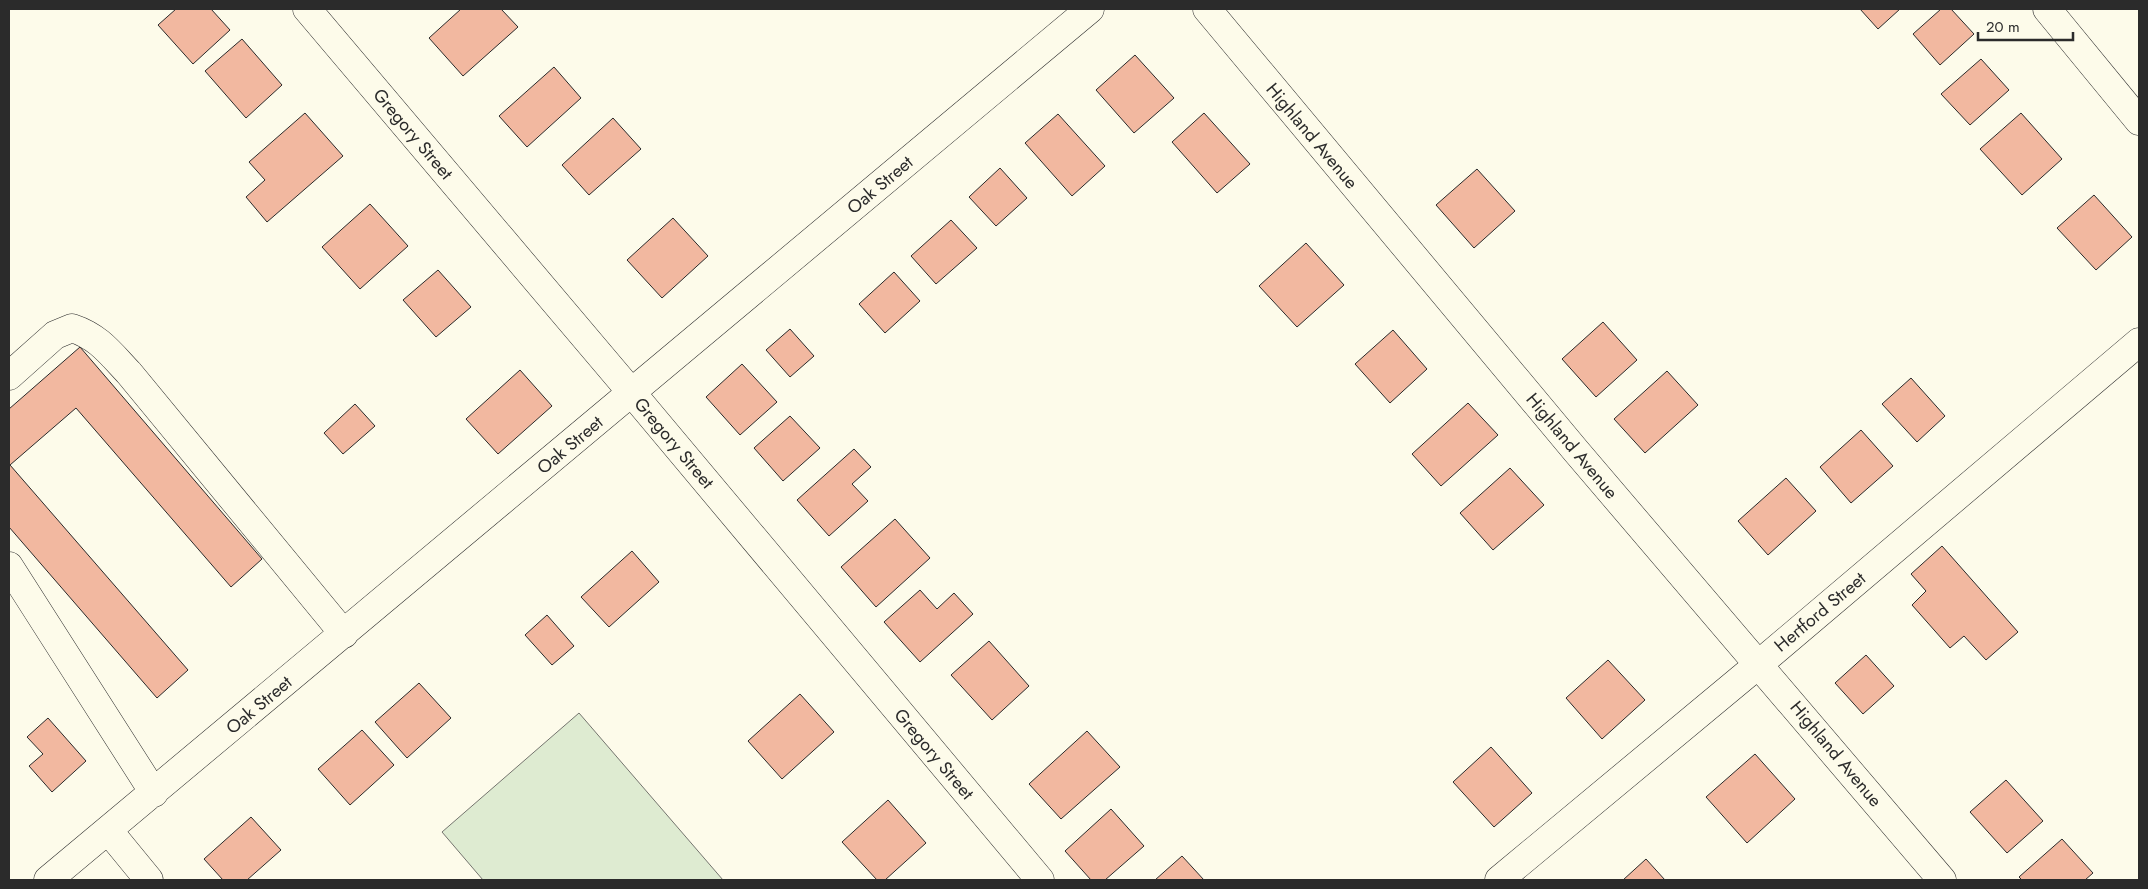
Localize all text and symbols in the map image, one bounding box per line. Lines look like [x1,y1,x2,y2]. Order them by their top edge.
scale bar [1978,10,2073,42]
text: 20 m [1986,16,2020,38]
street label: Highland Avenue [1260,77,1364,195]
street label: Gregory Street [367,83,459,186]
street label: Oak Street [841,149,919,220]
street label: Highland Avenue [1520,387,1624,505]
street label: Gregory Street [628,392,720,495]
street label: Oak Street [531,409,609,480]
street label: Hertford Street [1769,565,1872,658]
street label: Oak Street [220,669,298,740]
street label: Highland Avenue [1784,695,1888,813]
street label: Gregory Street [888,703,980,806]

